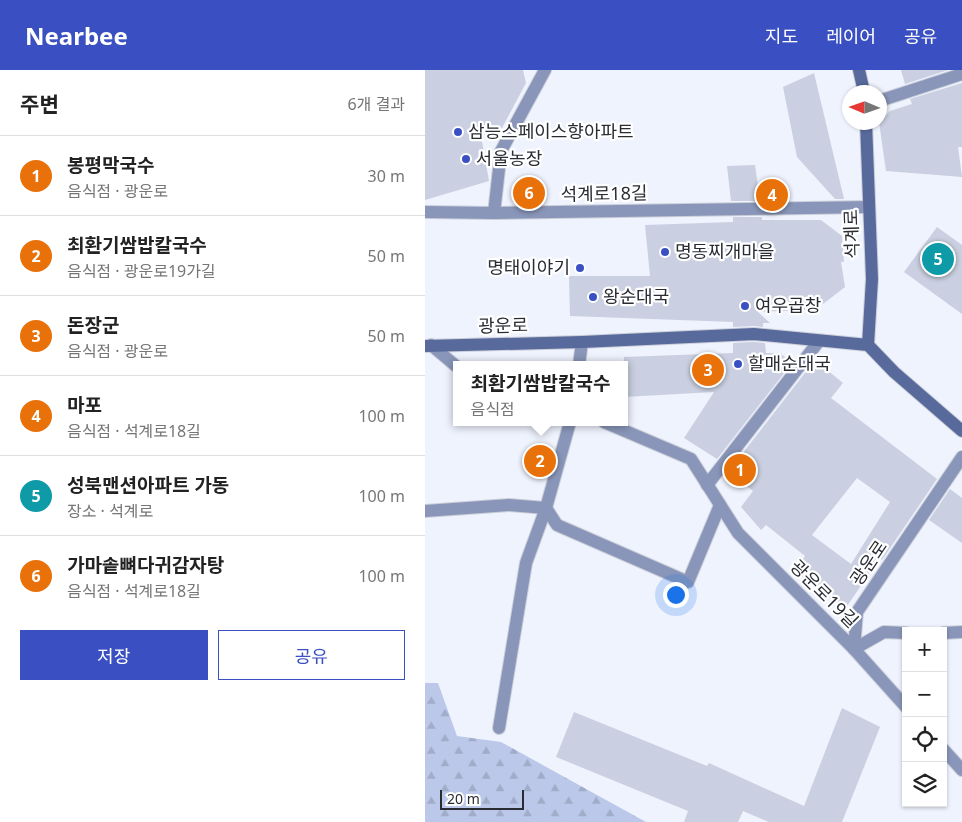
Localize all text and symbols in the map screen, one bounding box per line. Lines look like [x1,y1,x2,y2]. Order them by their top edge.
text: Nearbee [25,19,128,52]
text: 지도 [765,24,798,48]
text: 레이어 [826,24,876,48]
text: 공유 [904,24,937,48]
north arrow [842,85,887,130]
text: 주변 [20,90,59,118]
text: 6개 결과 [348,93,405,115]
place label: 삼능스페이스향아파트 [468,119,634,143]
marker: 삼능스페이스향아파트 [452,126,464,138]
place label: 서울농장 [476,146,542,170]
text: 봉평막국수 [67,152,154,178]
marker: 서울농장 [460,153,472,165]
text: 1 [31,165,41,187]
text: 30 m [368,165,405,187]
pin: 6 [513,174,545,212]
pin: 4 [756,176,788,214]
text: 음식점 · 광운로 [67,180,168,202]
street label: 석계로18길 [560,180,648,206]
street label: 석계로 [838,209,864,259]
text: 최환기쌈밥칼국수 [67,232,207,258]
place label: 명동찌개마을 [675,239,774,263]
pin: 5 [922,240,954,278]
text: 2 [31,245,41,267]
text: 50 m [368,245,405,267]
marker: 명동찌개마을 [659,246,671,258]
place label: 명태이야기 [487,255,570,279]
text: 음식점 · 광운로19가길 [67,260,216,282]
marker: 명태이야기 [574,262,586,274]
place label: 왕순대국 [603,284,669,308]
marker: 왕순대국 [587,291,599,303]
place label: 여우곱창 [755,293,821,317]
marker: 여우곱창 [739,300,751,312]
text: 돈장군 [67,312,119,338]
street label: 광운로 [478,313,528,337]
text: 3 [31,325,41,347]
text: 50 m [368,325,405,347]
text: 음식점 · 광운로 [67,340,168,362]
pin: 3 [692,351,724,389]
place label: 할매순대국 [748,351,831,375]
marker: 할매순대국 [732,358,744,370]
popup [453,361,628,426]
text: 최환기쌈밥칼국수 [471,370,610,396]
text: 마포 [67,392,102,418]
text: 음식점 [471,398,515,420]
text: 4 [31,405,41,427]
text: 100 m [358,405,405,427]
text: 음식점 · 석계로18길 [67,420,201,442]
pin: 2 [524,442,556,480]
pin: 1 [724,451,756,489]
text: 성북맨션아파트 가동 [67,472,229,498]
text: 5 [31,485,41,507]
text: 100 m [358,485,405,507]
text: 장소 · 석계로 [67,500,153,522]
street label: 광운로 [844,535,892,590]
text: 가마솥뼈다귀감자탕 [67,552,224,578]
street label: 광운로19길 [786,554,864,632]
text: 6 [31,565,41,587]
text: 100 m [358,565,405,587]
text: 음식점 · 석계로18길 [67,580,201,602]
your location [663,582,689,608]
map controls [902,627,947,807]
button: + [902,627,947,672]
button: 저장 [20,630,208,680]
button: 공유 [218,630,405,680]
button: − [902,672,947,717]
button: locate [902,717,947,762]
button: layers [902,762,947,807]
scale bar [440,787,524,810]
text: 20 m [447,789,480,808]

